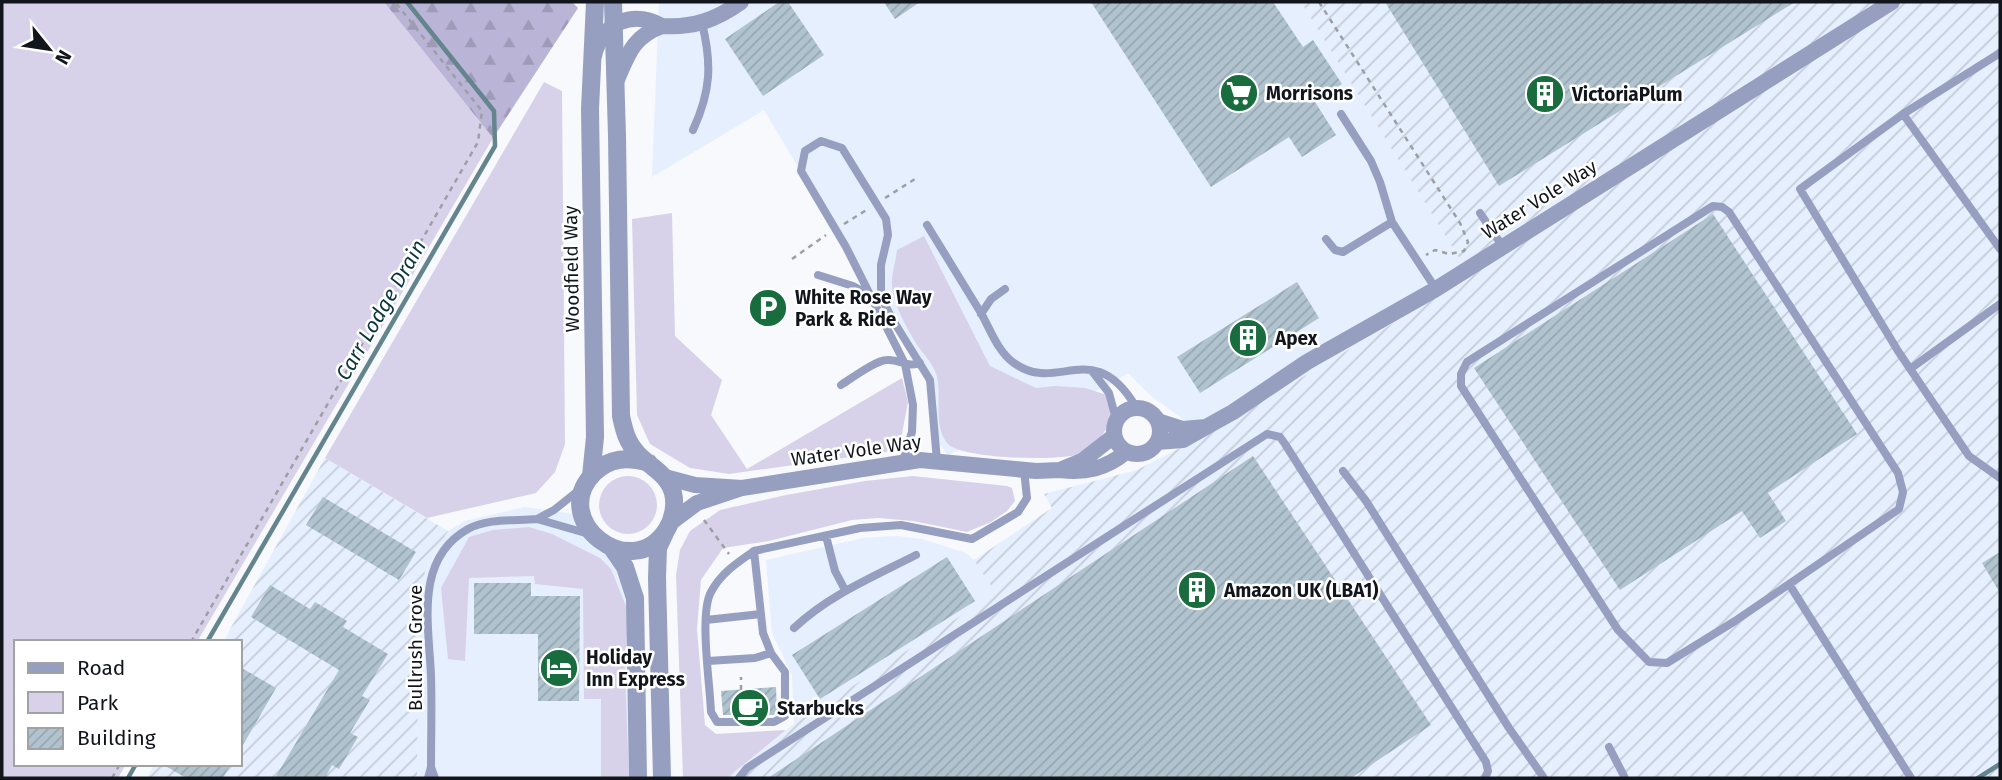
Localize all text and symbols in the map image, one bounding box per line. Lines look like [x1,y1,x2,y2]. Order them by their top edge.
north arrow [14,14,84,84]
text: N [50,46,76,68]
supermarket icon: Morrisons [1218,72,1260,114]
building icon: VictoriaPlum [1524,73,1566,115]
place label: Morrisons [1266,82,1353,105]
place label: VictoriaPlum [1571,83,1683,106]
street label: Water Vole Way [1477,155,1602,244]
street label: Woodfield Way [559,205,584,333]
water label: Carr Lodge Drain [330,235,432,385]
place label: White Rose Way Park & Ride [795,286,932,331]
parking icon: White Rose Way Park & Ride [747,287,789,329]
building icon: Apex [1227,317,1269,359]
place label: Apex [1274,327,1318,350]
street label: Water Vole Way [789,430,923,471]
building icon: Amazon UK (LBA1) [1176,569,1218,611]
place label: Amazon UK (LBA1) [1223,579,1379,602]
street label: Bullrush Grove [404,585,427,711]
legend [14,640,242,766]
place label: Holiday Inn Express [586,646,685,691]
hotel icon: Holiday Inn Express [538,647,580,689]
text: Road [77,655,125,681]
cafe icon: Starbucks [729,687,771,729]
text: Park [77,690,119,716]
place label: Starbucks [777,697,864,720]
text: Building [77,725,156,751]

